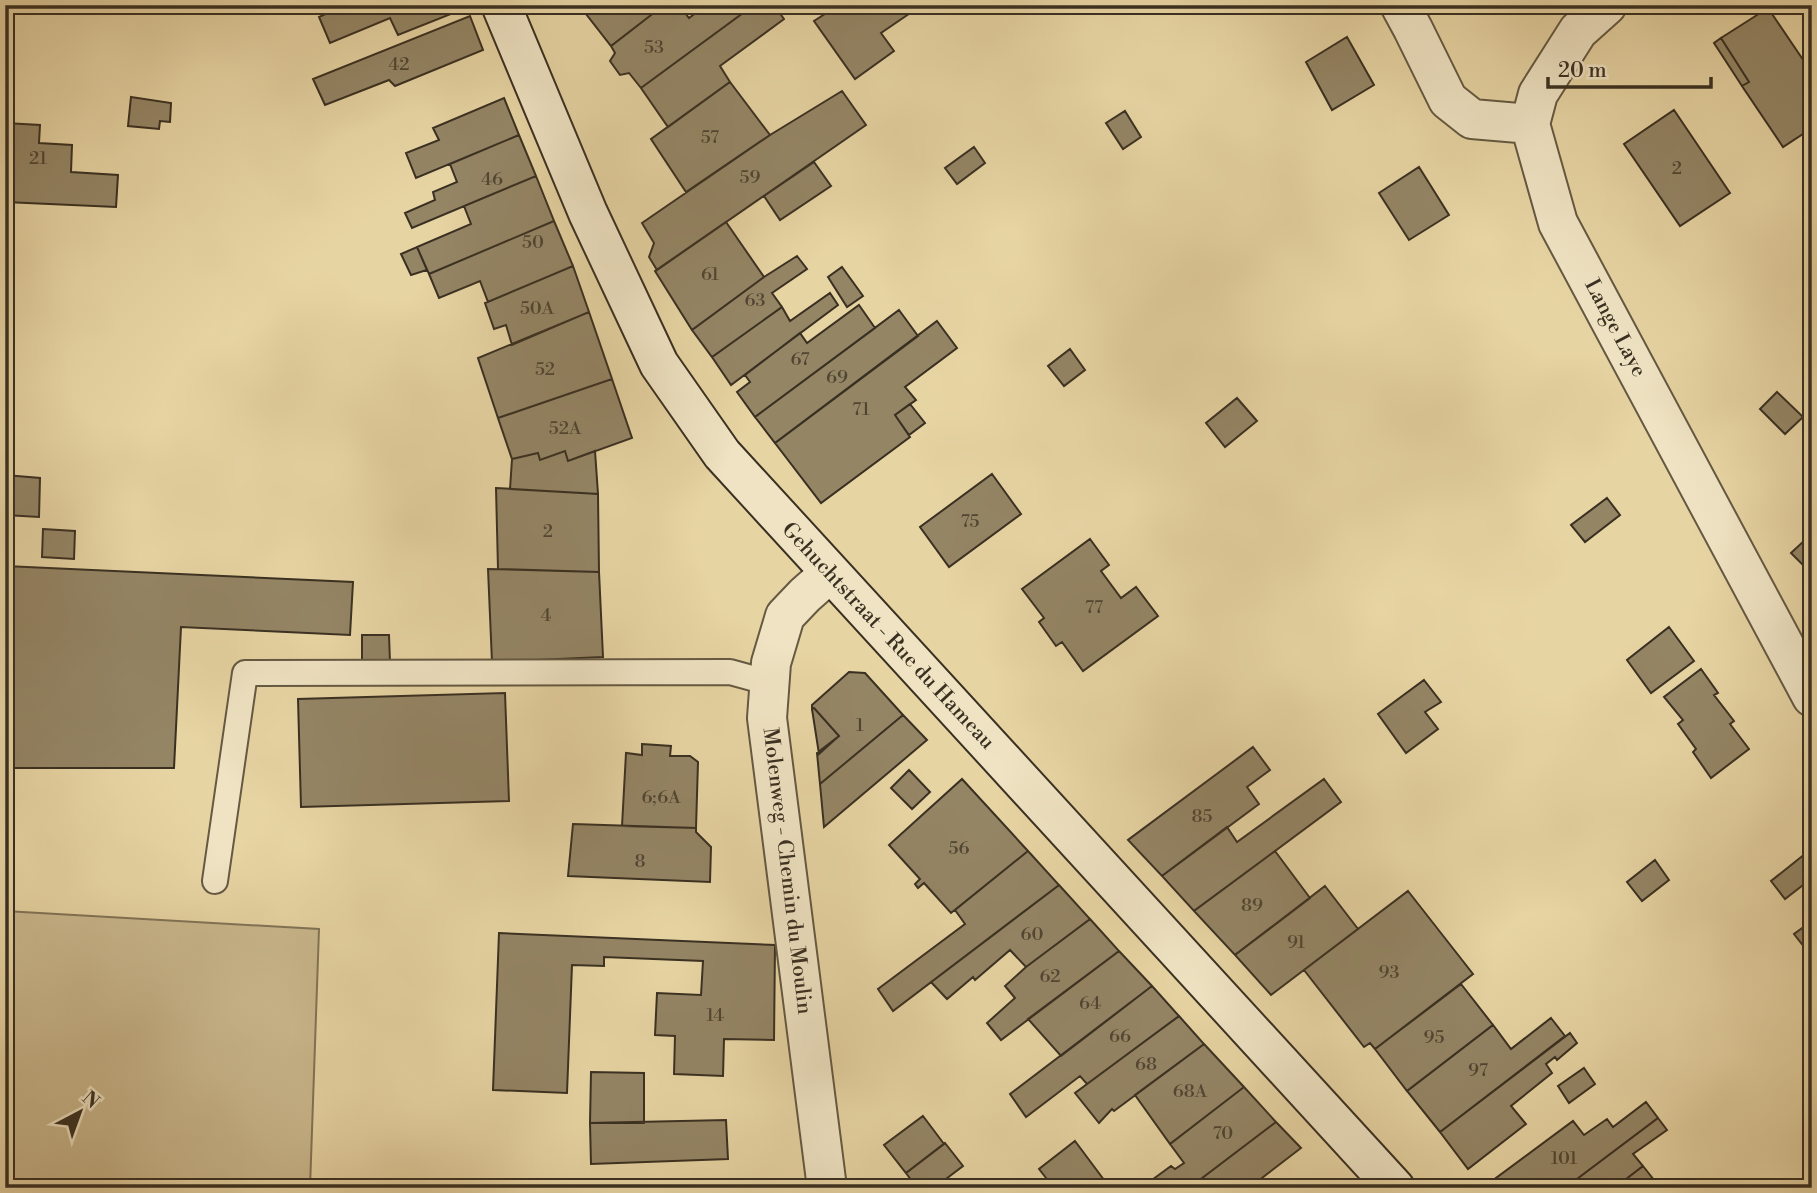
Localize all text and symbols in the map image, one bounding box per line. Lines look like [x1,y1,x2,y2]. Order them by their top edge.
house number: 53 [644,36,664,59]
scale bar [1548,46,1710,90]
house number: 42 [389,53,409,76]
text: 20 m [1558,58,1607,84]
house number: 57 [701,126,719,149]
house number: 21 [29,147,47,170]
house number: 2 [1672,157,1682,180]
house number: 59 [740,166,761,189]
house number: 46 [481,168,503,191]
house number: 50 [522,231,544,254]
house number: 61 [701,263,719,286]
street label: Lange Laye [1578,274,1652,382]
house number: 63 [745,289,765,312]
house number: 50A [520,297,555,320]
house number: 67 [790,348,810,371]
house number: 52 [535,358,555,381]
house number: 69 [826,366,848,389]
house number: 71 [852,398,870,421]
house number: 52A [549,417,582,440]
house number: 75 [961,510,979,533]
street label: Gehuchtstraat - Rue du Hameau [776,517,1000,755]
house number: 2 [543,520,553,543]
house number: 77 [1085,596,1103,619]
house number: 4 [541,604,552,627]
house number: 1 [856,714,864,737]
street label: Molenweg - Chemin du Moulin [757,726,818,1016]
house number: 6;6A [641,786,681,809]
house number: 85 [1192,805,1213,828]
house number: 56 [949,837,970,860]
house number: 8 [634,850,646,873]
house number: 89 [1241,894,1263,917]
house number: 60 [1021,923,1043,946]
house number: 91 [1287,931,1305,954]
house number: 93 [1379,961,1399,984]
house number: 62 [1039,965,1061,988]
house number: 64 [1079,992,1101,1015]
house number: 14 [706,1004,724,1027]
house number: 66 [1109,1025,1131,1048]
house number: 95 [1424,1026,1444,1049]
house number: 68 [1135,1053,1157,1076]
house number: 97 [1468,1059,1488,1082]
north arrow [46,1078,116,1148]
house number: 68A [1173,1080,1208,1103]
text: N [77,1086,104,1114]
house number: 70 [1213,1122,1233,1145]
house number: 101 [1551,1147,1577,1170]

